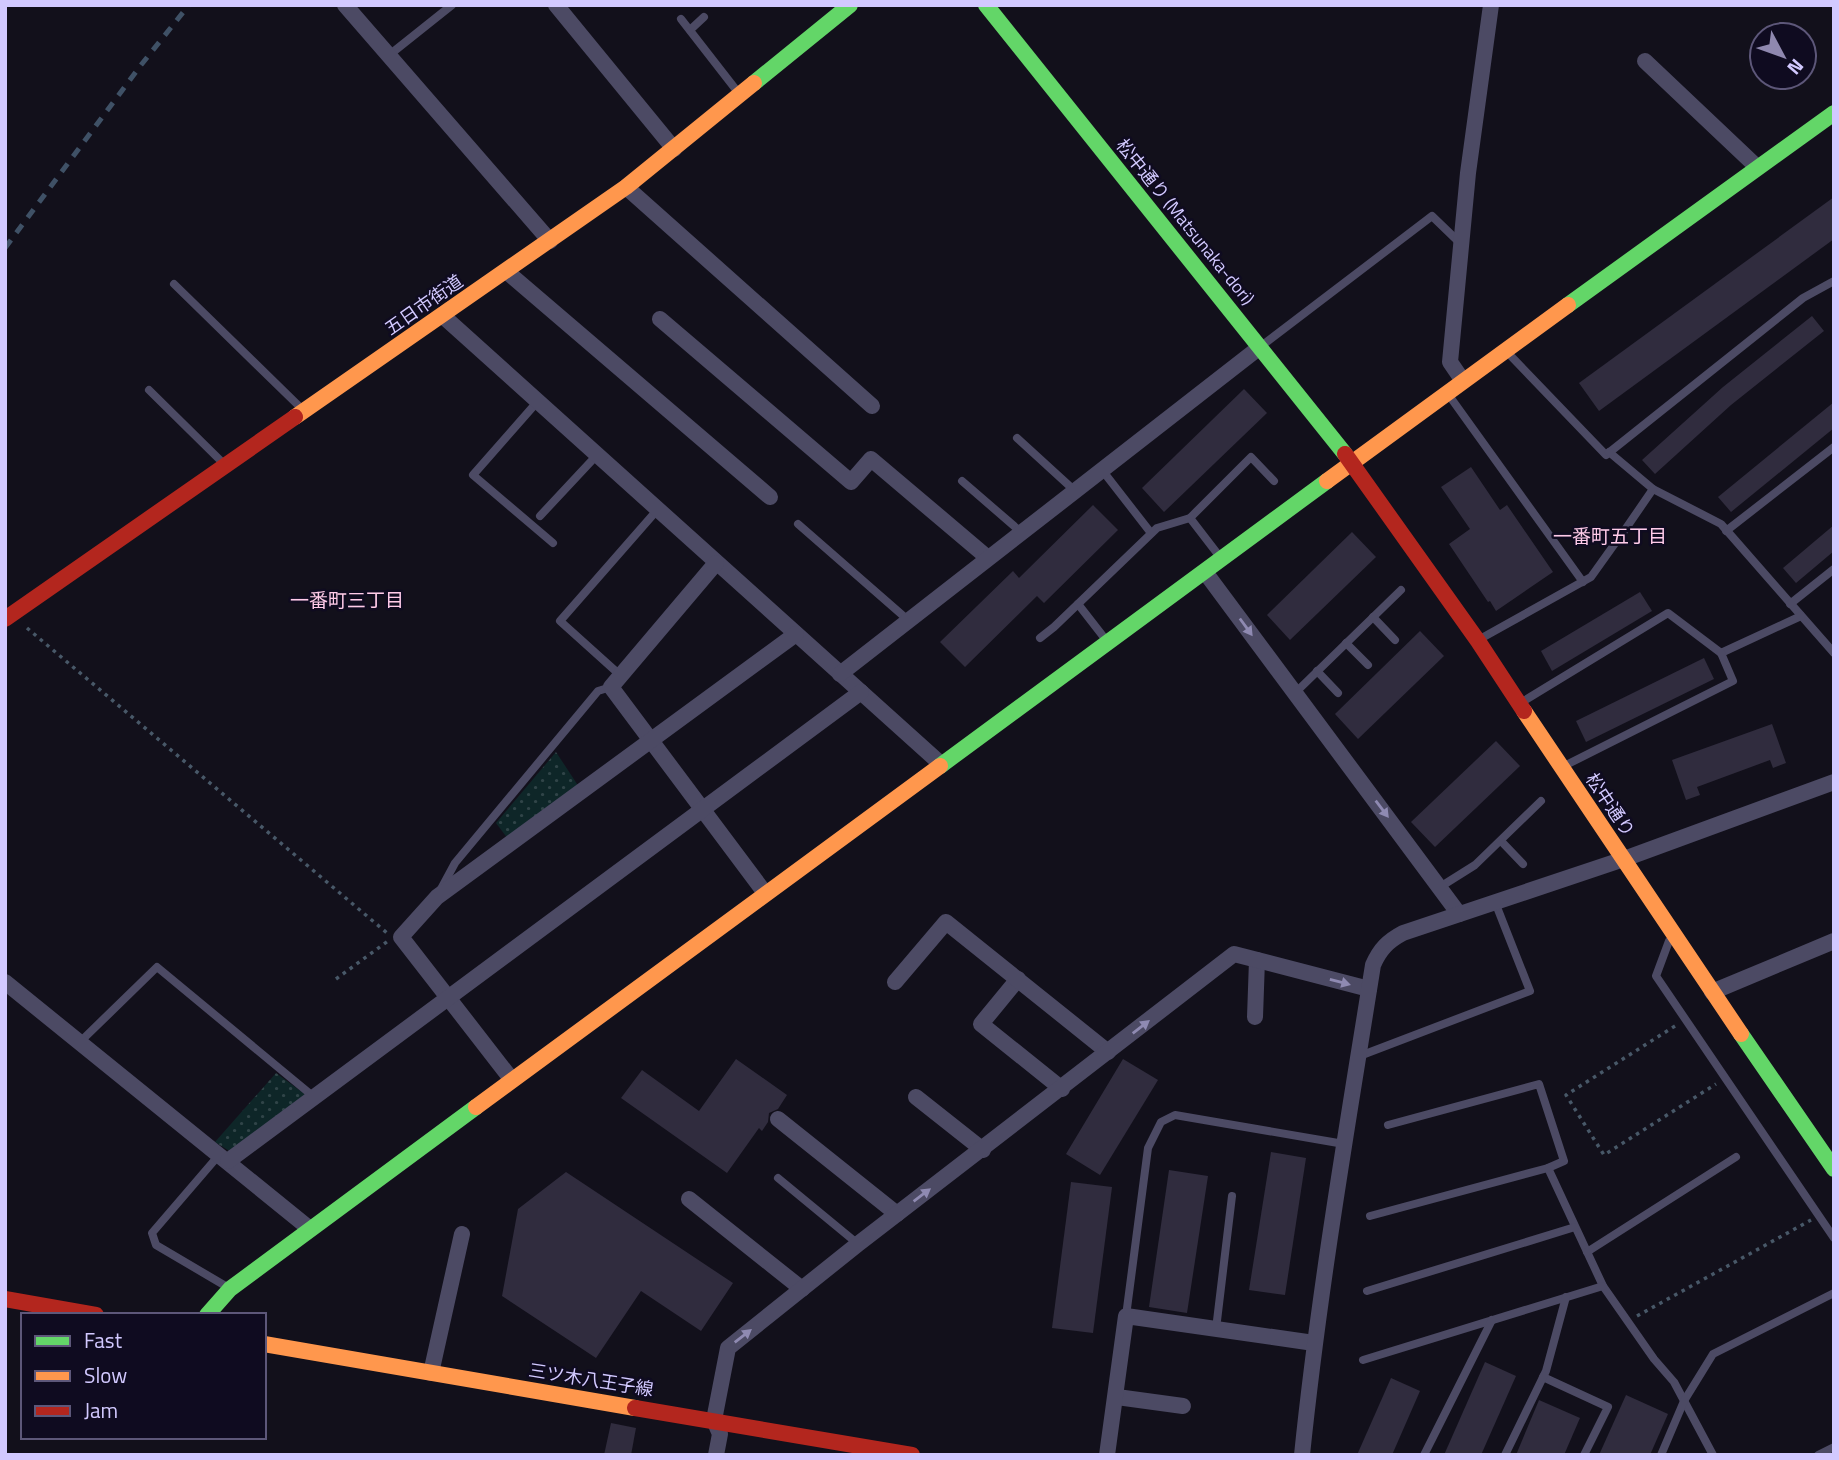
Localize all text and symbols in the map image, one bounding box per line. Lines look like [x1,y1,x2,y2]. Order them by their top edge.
north arrow [1748,21,1818,91]
text: N [1781,53,1811,82]
street label: 松中通り (Matsunaka-dori) [1110,133,1261,311]
street label: 五日市街道 [379,268,468,341]
district label: 一番町五丁目 [1553,521,1667,550]
district label: 一番町三丁目 [290,585,404,614]
one-way arrow [1238,618,1252,636]
street label: 松中通り [1579,767,1642,842]
one-way arrow [1374,800,1388,818]
one-way arrow [1330,977,1351,987]
one-way arrow [1131,1019,1149,1034]
one-way arrow [913,1189,931,1203]
legend [21,1313,266,1439]
text: Fast [84,1324,123,1356]
one-way arrow [734,1329,752,1343]
street label: 三ツ木八王子線 [527,1356,655,1403]
text: Slow [84,1359,127,1391]
text: Jam [84,1394,118,1426]

